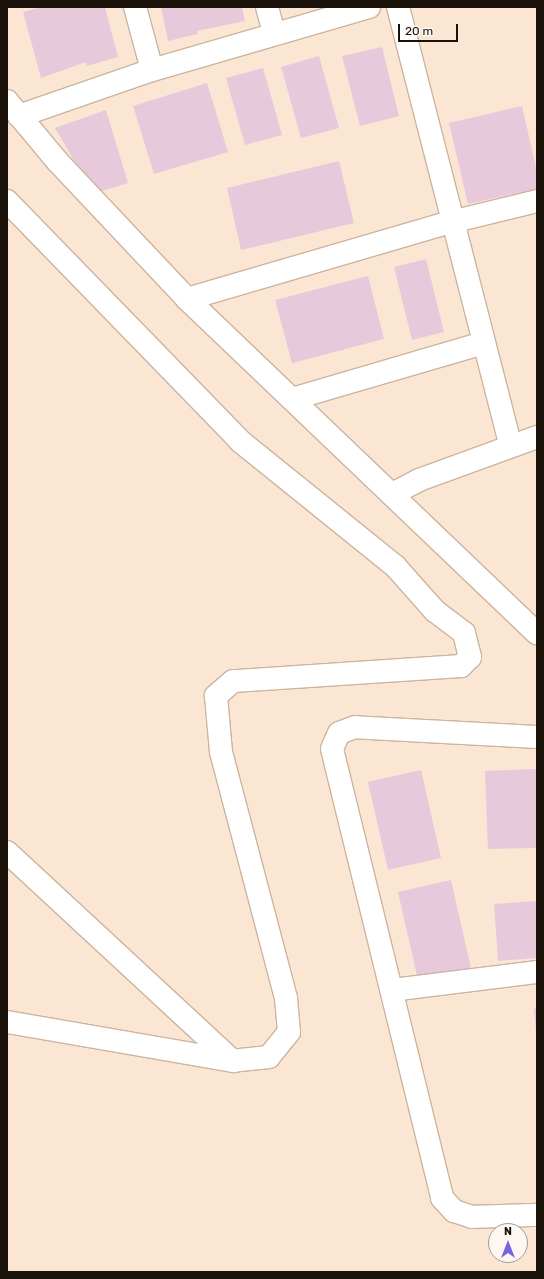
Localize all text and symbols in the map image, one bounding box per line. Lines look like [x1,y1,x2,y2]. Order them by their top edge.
scale bar [400,16,460,42]
text: 20 m [405,24,433,38]
north arrow [488,1223,528,1263]
text: N [504,1225,512,1238]

